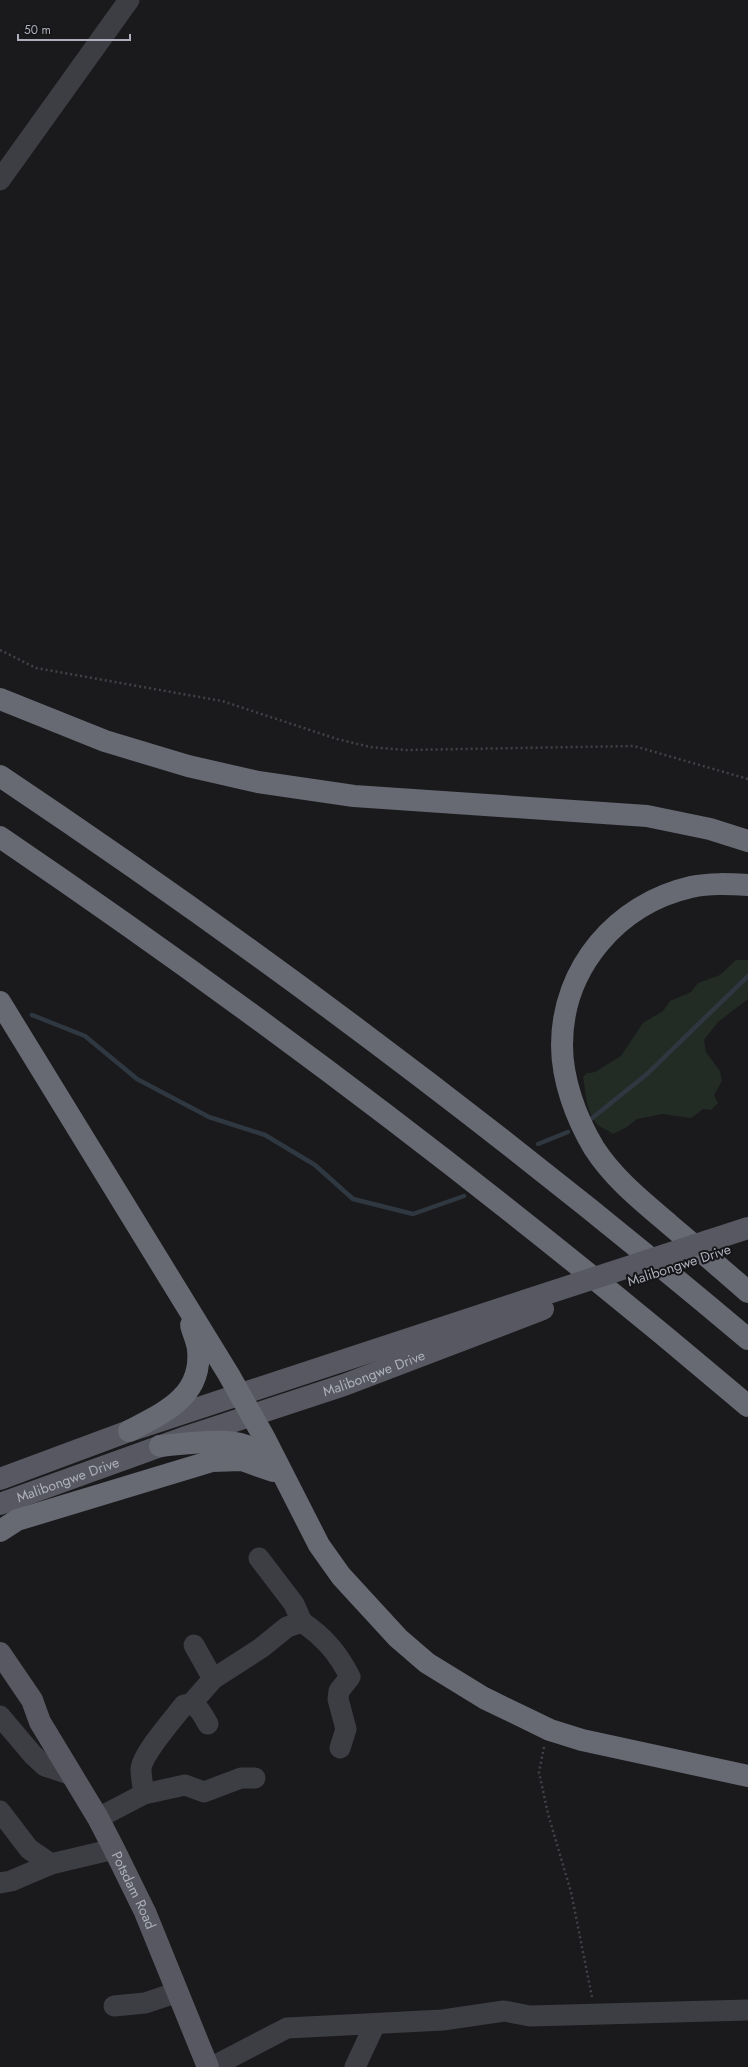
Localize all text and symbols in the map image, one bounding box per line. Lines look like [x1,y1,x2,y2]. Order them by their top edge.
scale bar [18,16,130,42]
text: 50 m [24,21,51,39]
street label: Malibongwe Drive [625,1239,733,1291]
street label: Malibongwe Drive [320,1345,428,1401]
street label: Malibongwe Drive [14,1452,122,1507]
street label: Potsdam Road [107,1848,161,1932]

